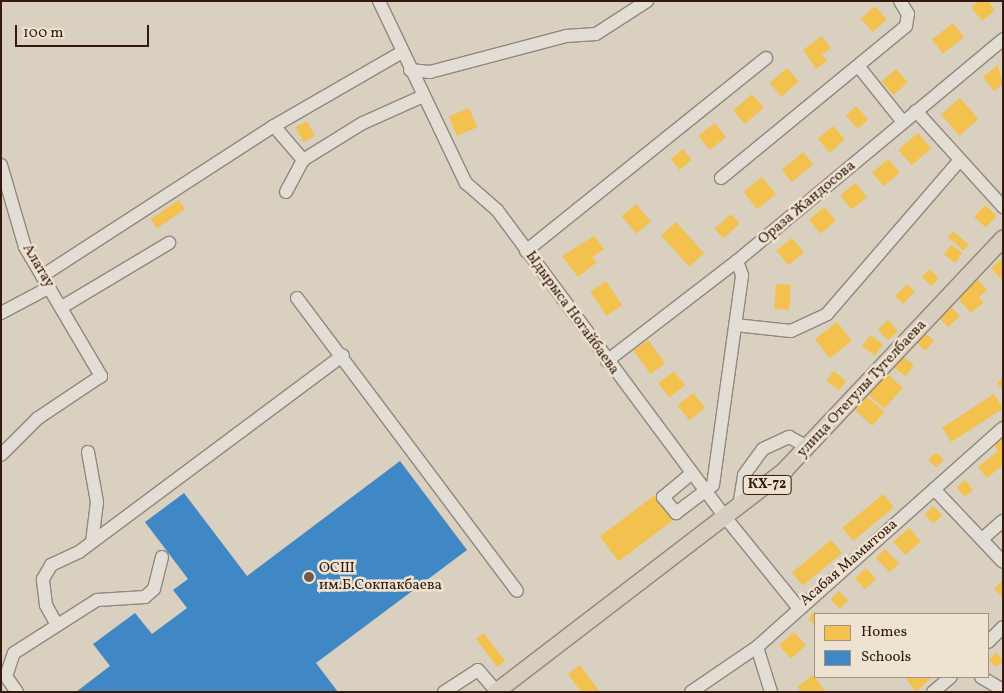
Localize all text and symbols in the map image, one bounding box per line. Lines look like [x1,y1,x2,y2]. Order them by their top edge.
scale bar [18,15,151,47]
text: 100 m [23,23,63,44]
street label: Ораза Жандосова [755,157,859,249]
street label: Алатау [18,241,58,291]
street label: Ыдырыса Ногайбаева [521,248,623,378]
street label: улица Отегулы Тугелбаева [793,316,931,462]
road number: КХ-72 [742,474,792,496]
street label: Асабая Мамытова [797,516,901,610]
place label: ОСШ им.Б.Сокпакбаева [319,559,442,594]
marker: ОСШ им.Б.Сокпакбаева [303,571,315,583]
legend [814,613,989,678]
text: Homes [861,622,907,643]
text: Schools [861,647,911,668]

